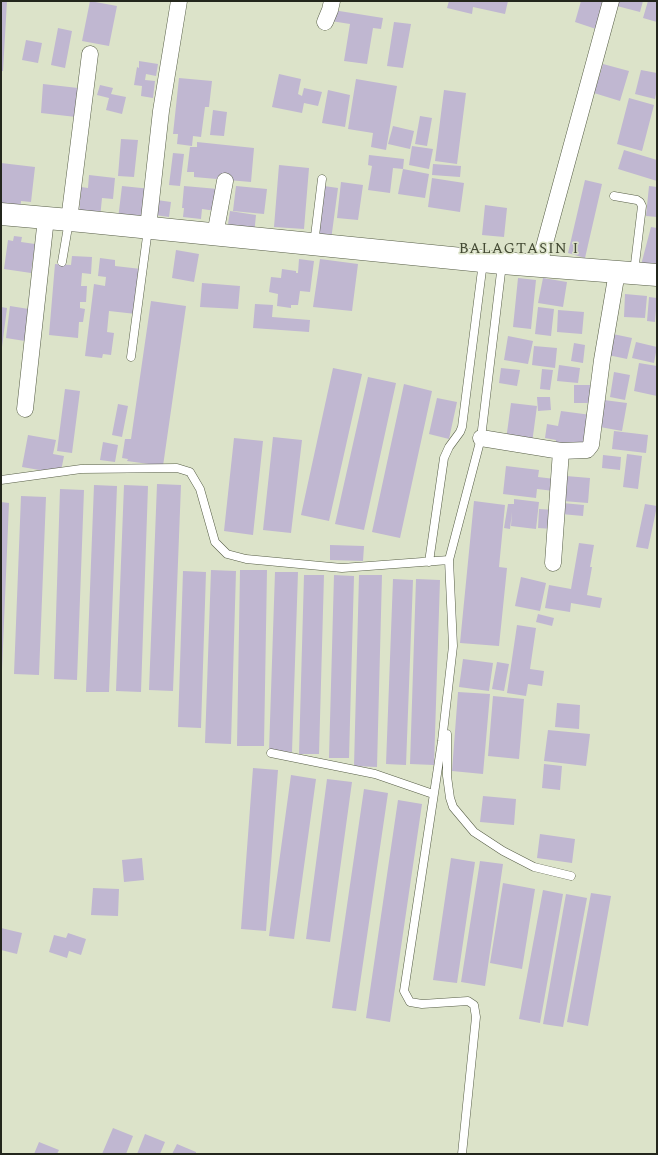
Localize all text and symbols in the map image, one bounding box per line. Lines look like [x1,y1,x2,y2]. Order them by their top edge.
district label: BALAGTASIN I [459,241,579,259]

